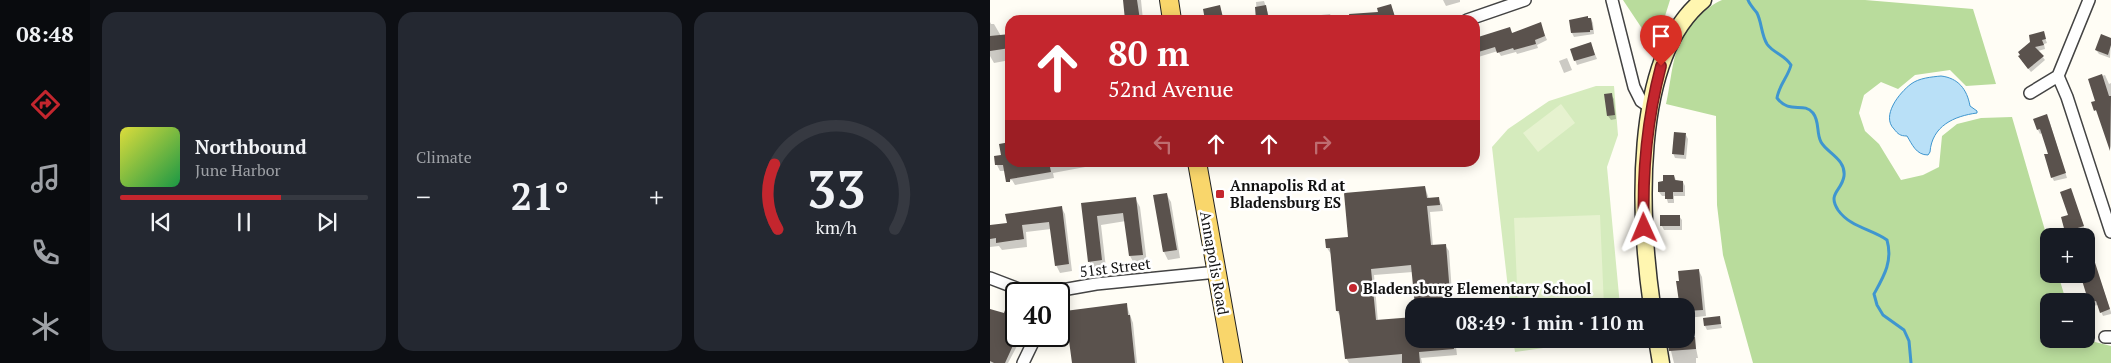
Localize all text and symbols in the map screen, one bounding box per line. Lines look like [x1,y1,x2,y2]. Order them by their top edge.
pin [1640,15,1682,66]
text: 08:48 [16,19,74,48]
icon: arrive [1647,22,1675,50]
text: 80 m [1108,30,1189,76]
icon: ahead [1025,35,1090,100]
text: 52nd Avenue [1108,74,1234,103]
icon: directions [28,87,63,122]
icon: left [1149,130,1177,158]
icon: ahead [1202,130,1230,158]
icon: ahead [1255,130,1283,158]
icon: right [1308,130,1336,158]
text: Northbound [195,134,307,159]
text: Climate [416,146,472,168]
text: 33 [807,154,865,223]
text: June Harbor [195,159,281,181]
icon: music [28,161,63,196]
text: 21° [511,171,569,221]
place label: Annapolis Rd at Bladensburg ES [1230,175,1345,212]
text: − [416,178,431,215]
text: + [649,178,664,215]
marker: Annapolis Rd at Bladensburg ES [1214,188,1226,200]
position arrow [1617,201,1669,253]
icon: previous [147,208,175,236]
icon: pause [230,208,258,236]
icon: next [313,208,341,236]
street label: Annapolis Road [1196,210,1234,316]
text: km/h [815,215,857,239]
map controls [2040,228,2095,348]
button: + [2040,228,2095,283]
icon: phone [28,235,63,270]
street label: 51st Street [1078,253,1152,281]
place label: Bladensburg Elementary School [1363,278,1591,298]
speed limit sign: 40 [1005,282,1070,347]
marker: Bladensburg Elementary School [1347,282,1359,294]
button: − [2040,293,2095,348]
icon: climate [28,309,63,344]
text: 08:49 · 1 min · 110 m [1456,310,1644,335]

